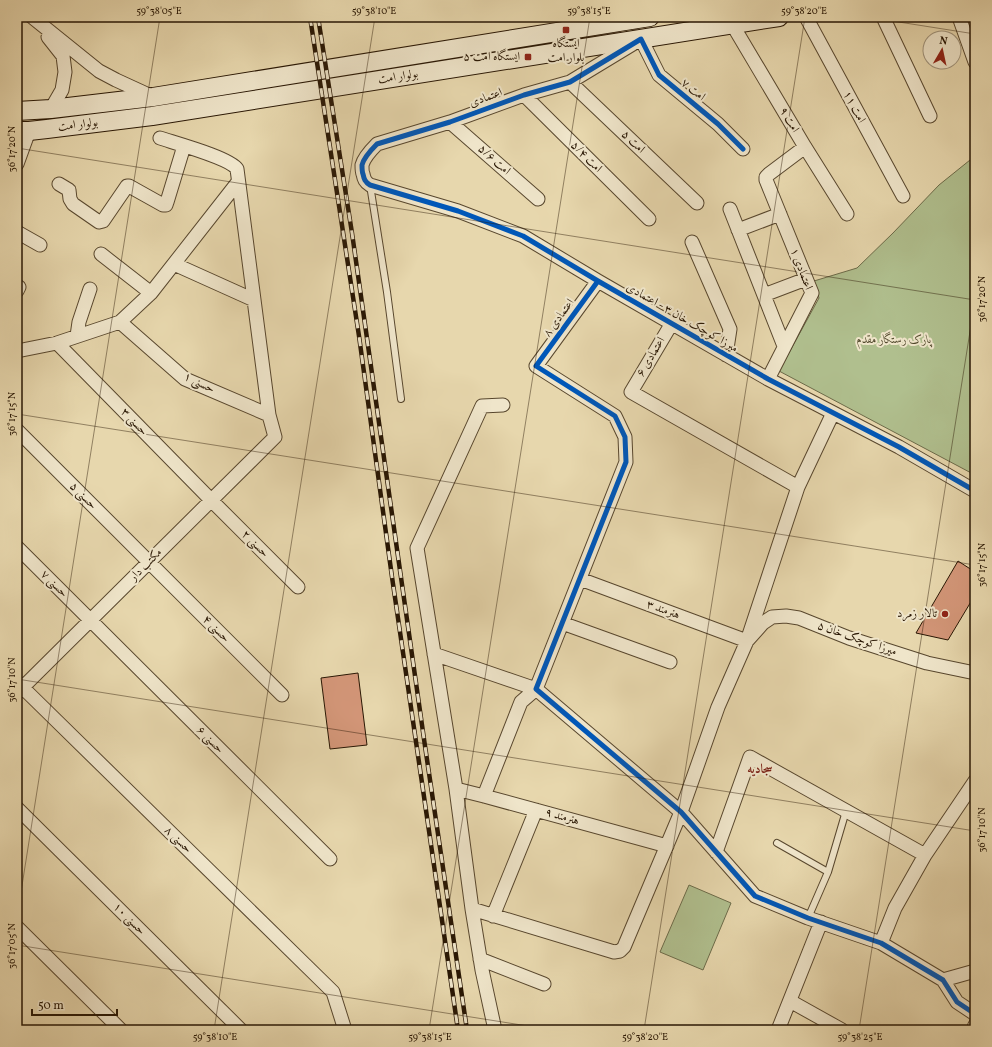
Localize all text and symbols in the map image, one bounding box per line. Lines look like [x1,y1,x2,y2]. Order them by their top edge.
text: 59°38'05"E [136,4,182,18]
text: 59°38'10"E [352,4,396,18]
text: 59°38'15"E [567,4,611,18]
text: 59°38'20"E [781,4,827,18]
marker: ایستگاه بلوار امت [561,25,571,35]
north arrow [922,30,962,70]
text: N [938,34,948,50]
place label: ایستگاه بلوار امت [548,35,584,66]
place label: ایستگاه امت ۵ [463,48,520,65]
marker: ایستگاه امت ۵ [523,52,533,62]
street label: بولوار امت [377,66,419,88]
street label: امت ۷ [677,75,709,105]
street label: اعتمادی [467,85,505,111]
street label: امت ۱۱ [839,88,869,126]
street label: امت ۹ [775,104,803,136]
street label: بولوار امت [57,115,99,135]
text: 36°17'20"N [5,125,19,172]
street label: امت ۵ [618,127,649,158]
street label: امت ۵/۴ [567,138,606,177]
street label: امت ۵/۶ [474,141,514,179]
street label: اعتمادی ۱ [786,246,816,293]
text: 36°17'20"N [975,275,989,322]
street label: میرزا کوچک خان ۳ - اعتمادی [623,279,741,357]
street label: اعتمادی ۸ [540,295,579,340]
park label: پارک رستگار مقدم [856,331,933,350]
street label: اعتمادی ۶ [633,334,669,380]
street label: حسنی ۱ [181,369,217,397]
text: 36°17'15"N [5,391,19,436]
street label: حسنی ۳ [117,405,151,439]
street label: حسنی ۵ [66,479,100,513]
street label: حسنی ۲ [238,527,272,561]
text: 36°17'15"N [975,542,989,587]
street label: مکتب دار [125,545,166,586]
street label: حسنی ۷ [37,567,71,601]
street label: هنرمند ۳ [644,597,682,623]
place label: تالار زمرد [897,606,938,622]
marker: تالار زمرد [940,609,950,619]
street label: حسنی ۴ [199,612,233,646]
street label: میرزا کوچک خان ۵ [815,618,899,660]
text: 36°17'10"N [5,657,19,703]
street label: حسنی ۶ [193,723,227,757]
district label: سجادیه [747,761,773,779]
street label: هنرمند ۹ [543,805,581,829]
text: 36°17'10"N [975,807,989,853]
street label: حسنی ۸ [161,823,195,857]
street label: حسنی ۱۰ [109,899,149,939]
text: 36°17'05"N [5,922,19,969]
scale bar [32,991,117,1017]
text: 50 m [38,998,64,1014]
text: 59°38'10"E [193,1030,237,1044]
text: 59°38'15"E [408,1030,452,1044]
text: 59°38'20"E [622,1030,668,1044]
text: 59°38'25"E [837,1030,883,1044]

